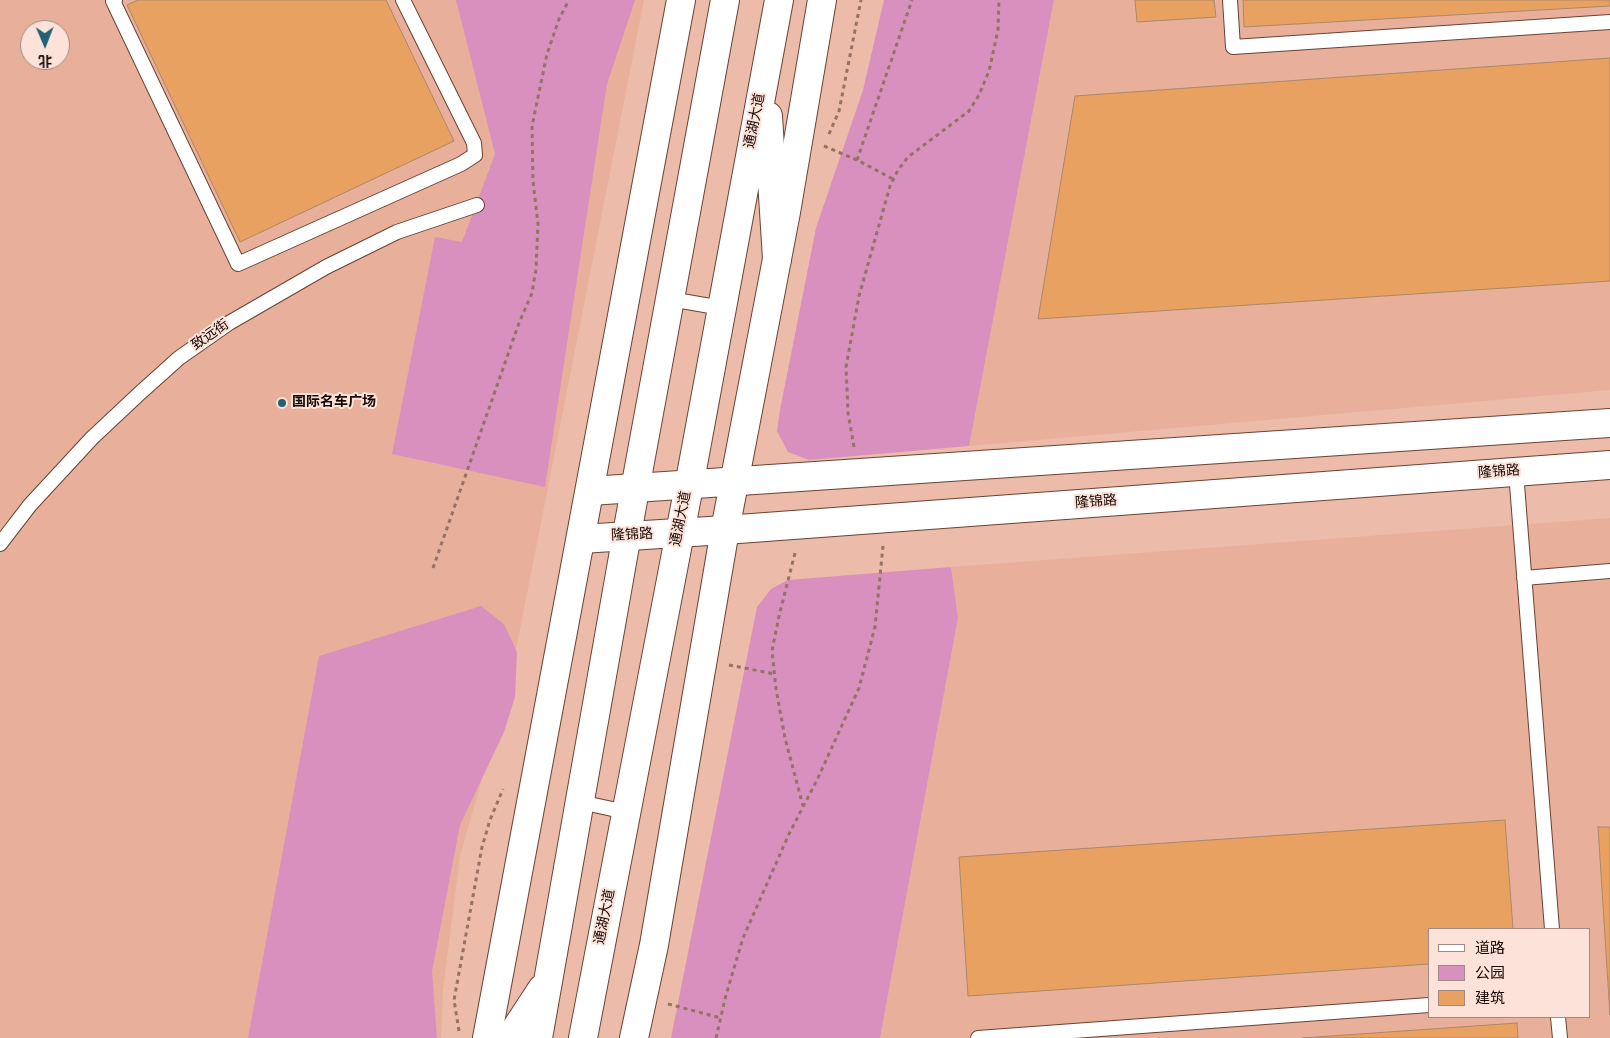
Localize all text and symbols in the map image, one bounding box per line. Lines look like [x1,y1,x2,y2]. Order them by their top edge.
north arrow [20,20,70,70]
text: 北 [38,51,52,68]
street label: 通湖大道 [742,92,770,150]
street label: 致远街 [189,317,233,355]
place label: 国际名车广场 [292,395,376,411]
marker: 国际名车广场 [276,397,288,409]
street label: 隆锦路 [1477,463,1521,483]
street label: 通湖大道 [668,490,696,548]
street label: 隆锦路 [1074,493,1118,513]
street label: 隆锦路 [611,527,653,545]
street label: 通湖大道 [592,888,620,946]
legend [1428,928,1590,1018]
text: 道路 [1475,940,1505,959]
text: 公园 [1475,965,1505,984]
text: 建筑 [1475,990,1505,1009]

